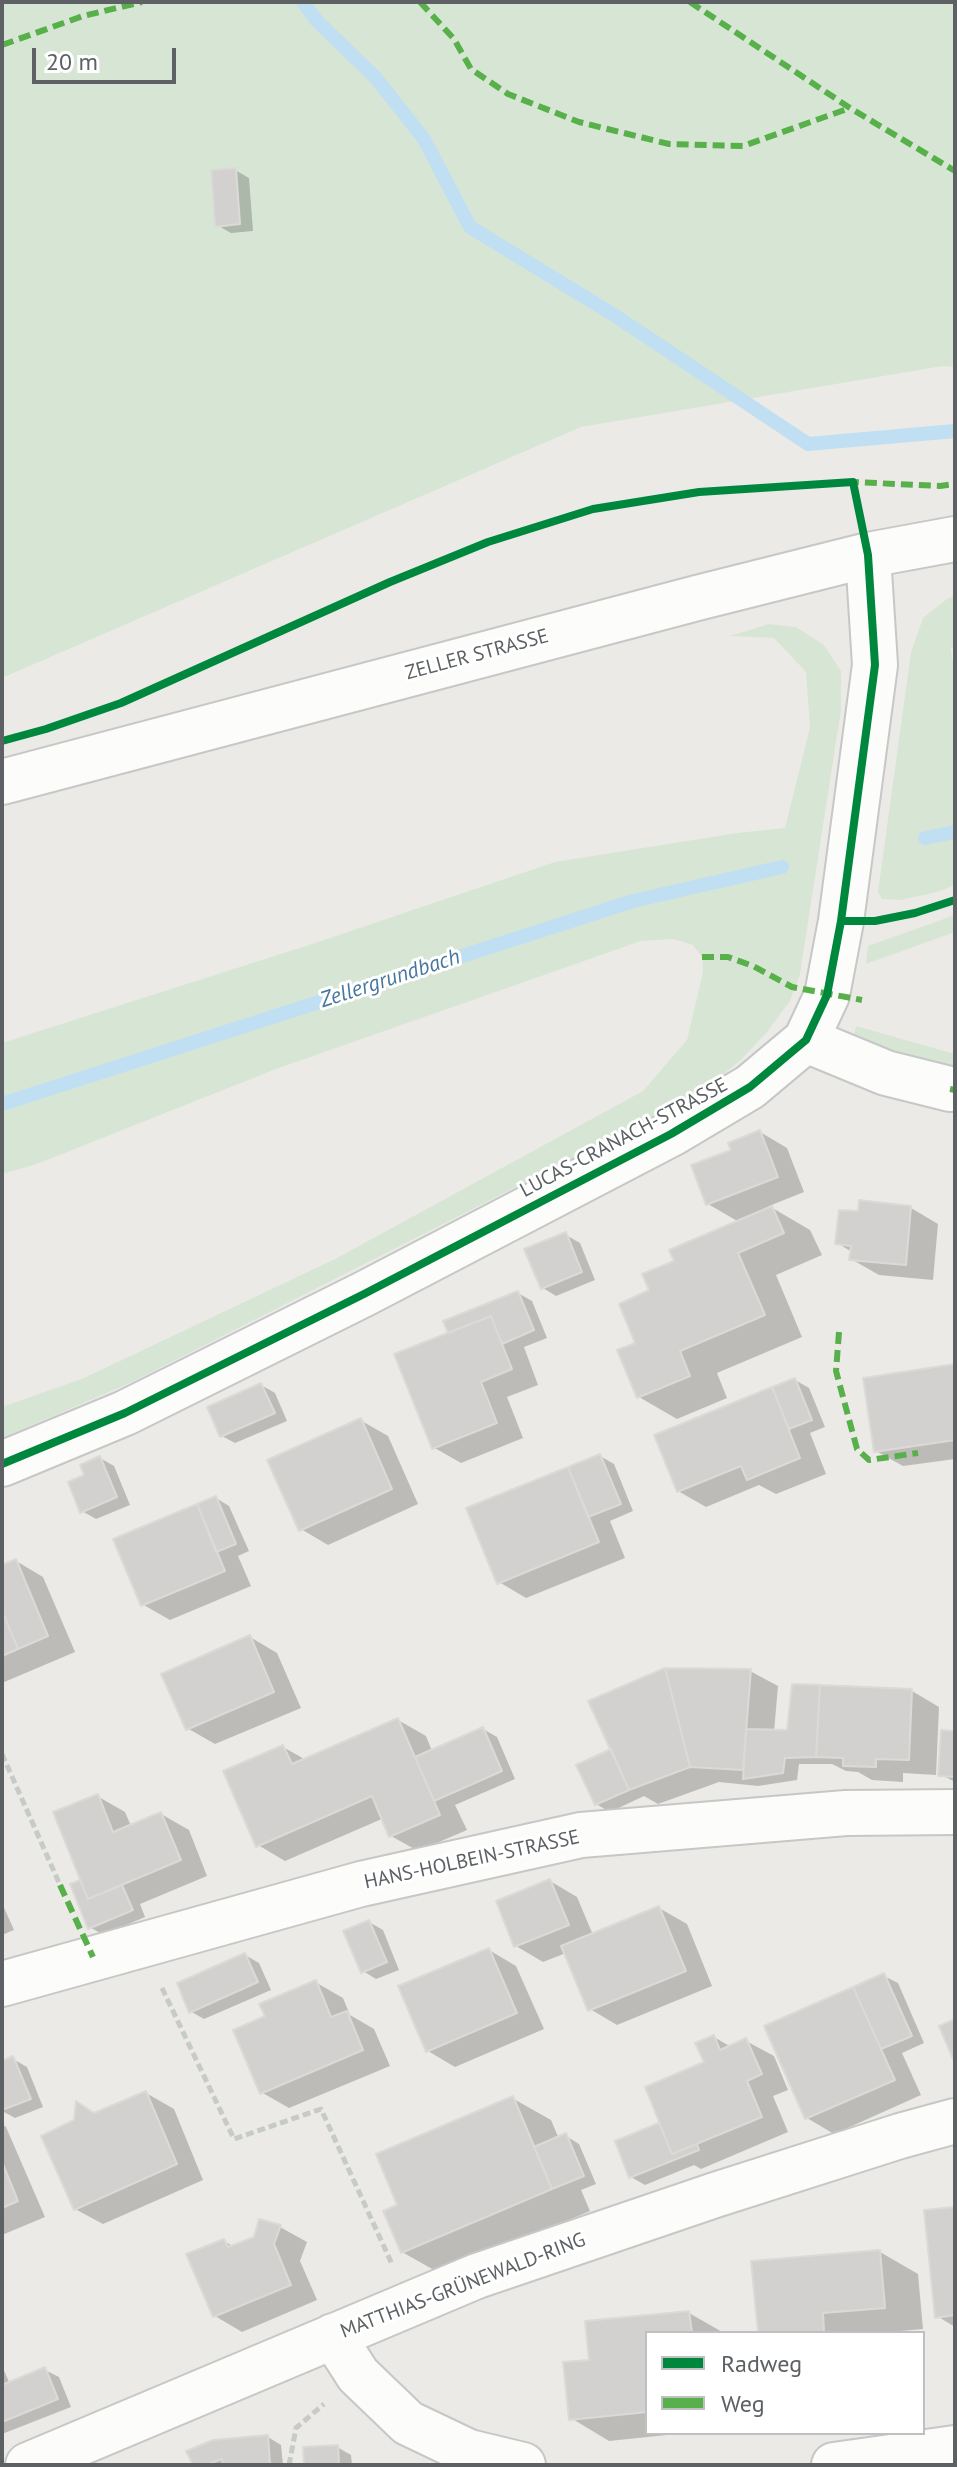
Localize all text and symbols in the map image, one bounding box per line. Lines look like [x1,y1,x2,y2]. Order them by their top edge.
scale bar [36,32,180,82]
text: 20 m [46,46,98,77]
street label: ZELLER STRASSE [403,624,551,686]
water label: Zellergrundbach [317,944,463,1014]
street label: LUCAS-CRANACH-STRASSE [516,1073,732,1203]
street label: HANS-HOLBEIN-STRASSE [362,1825,582,1895]
street label: MATTHIAS-GRÜNEWALD-RING [337,2228,589,2344]
legend [645,2331,925,2435]
text: Radweg [721,2348,802,2379]
text: Weg [721,2388,765,2419]

